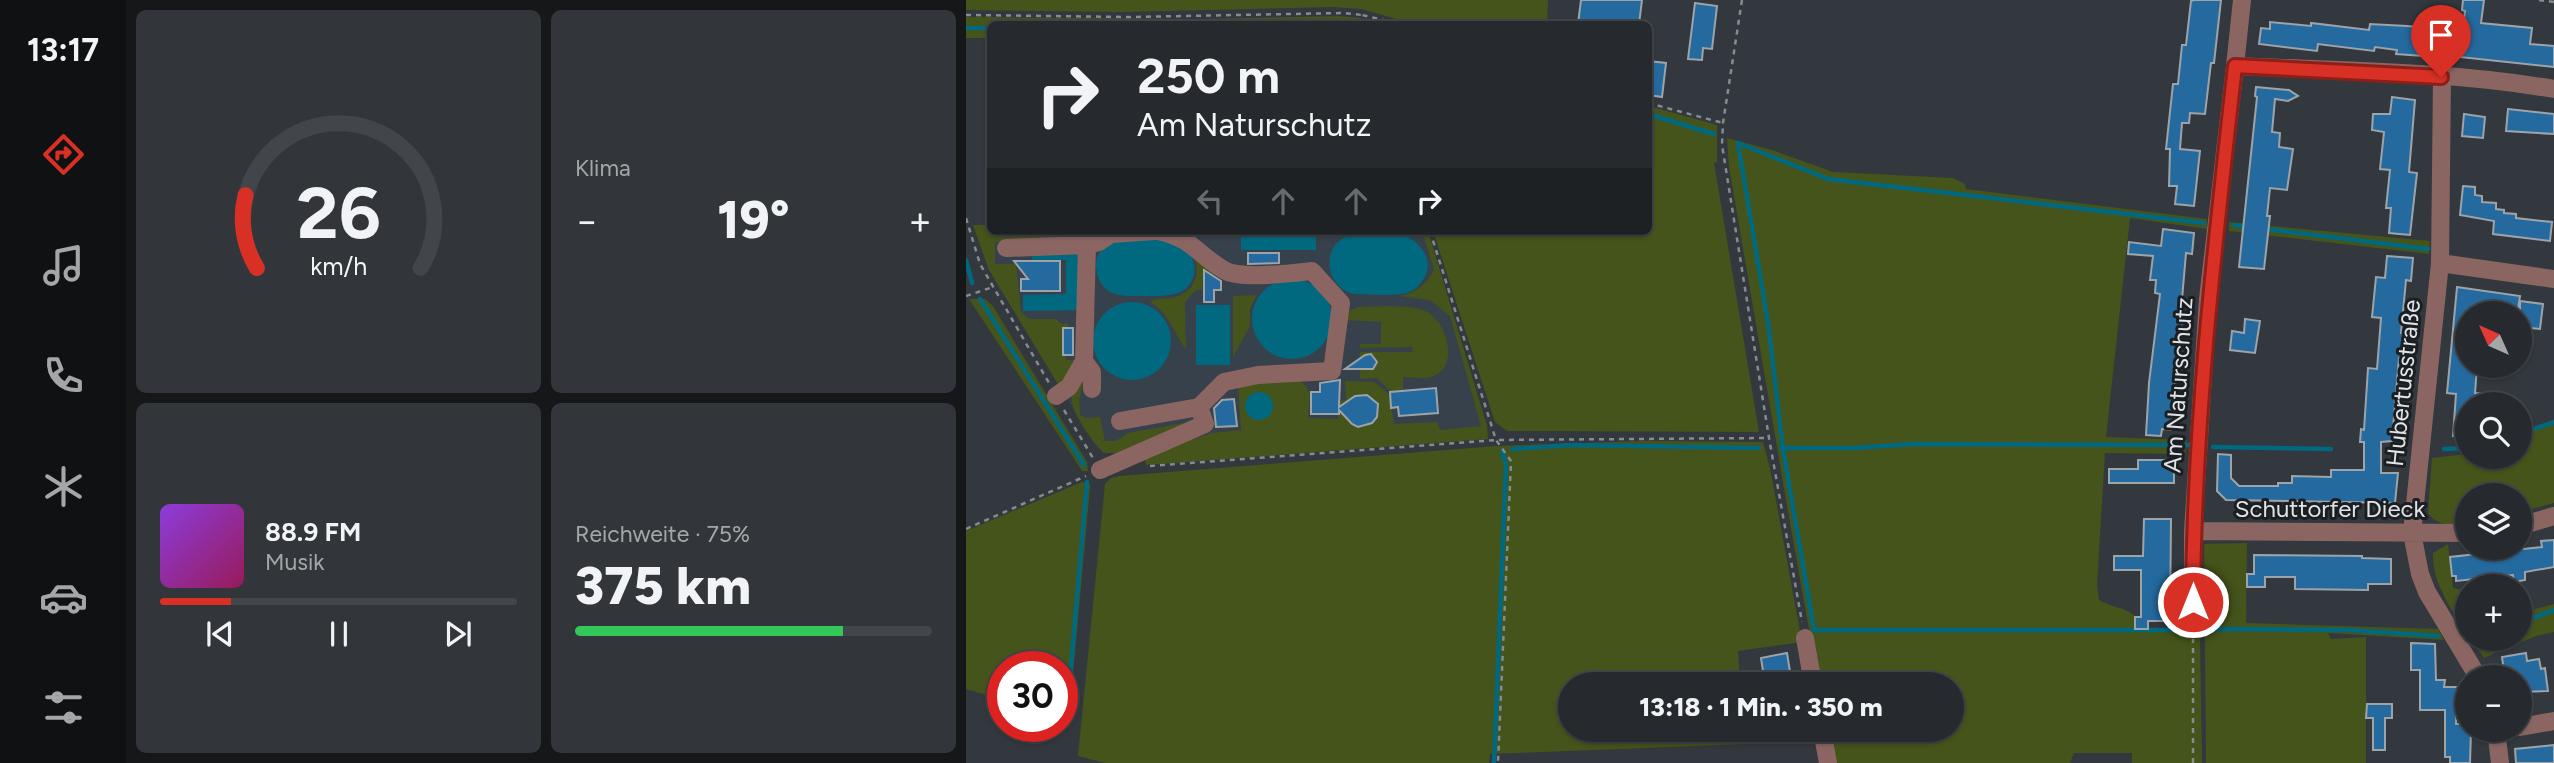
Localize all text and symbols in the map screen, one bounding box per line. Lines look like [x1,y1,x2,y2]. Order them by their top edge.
pin [2411,5,2471,77]
icon: arrive [2422,16,2460,54]
text: 13:17 [27,31,99,69]
text: 250 m [1137,46,1280,105]
icon: right [1022,49,1113,140]
text: Am Naturschutz [1137,106,1371,144]
icon: directions [39,130,88,179]
text: Klima [575,154,631,182]
text: 26 [296,169,381,256]
icon: left [1191,182,1229,220]
icon: ahead [1264,182,1302,220]
icon: ahead [1337,182,1375,220]
icon: right [1410,182,1448,220]
text: 19° [717,189,790,251]
text: − [575,198,599,244]
text: + [908,198,932,244]
icon: music [39,241,88,290]
text: km/h [310,250,367,280]
street label: Am Naturschutz [2157,296,2199,474]
street label: Hubertusstraße [2380,298,2426,468]
north arrow [2455,301,2532,378]
map controls [2455,301,2532,742]
icon: phone [39,351,88,400]
button: search [2455,392,2532,469]
icon: climate [39,462,88,511]
button: layers [2455,483,2532,560]
street label: Schuttorfer Dieck [2235,494,2426,523]
text: 88.9 FM [265,516,361,548]
text: Reichweite · 75% [575,520,750,548]
text: Musik [265,548,325,576]
text: 375 km [575,555,751,617]
position arrow [2156,565,2230,639]
icon: car [39,573,88,622]
button: + [2455,574,2532,651]
icon: previous [201,615,239,653]
icon: pause [320,615,358,653]
icon: next [439,615,477,653]
speed limit sign: 30 [987,651,1078,742]
button: − [2455,665,2532,742]
icon: filters [39,683,88,732]
text: 13:18 · 1 Min. · 350 m [1639,691,1883,723]

